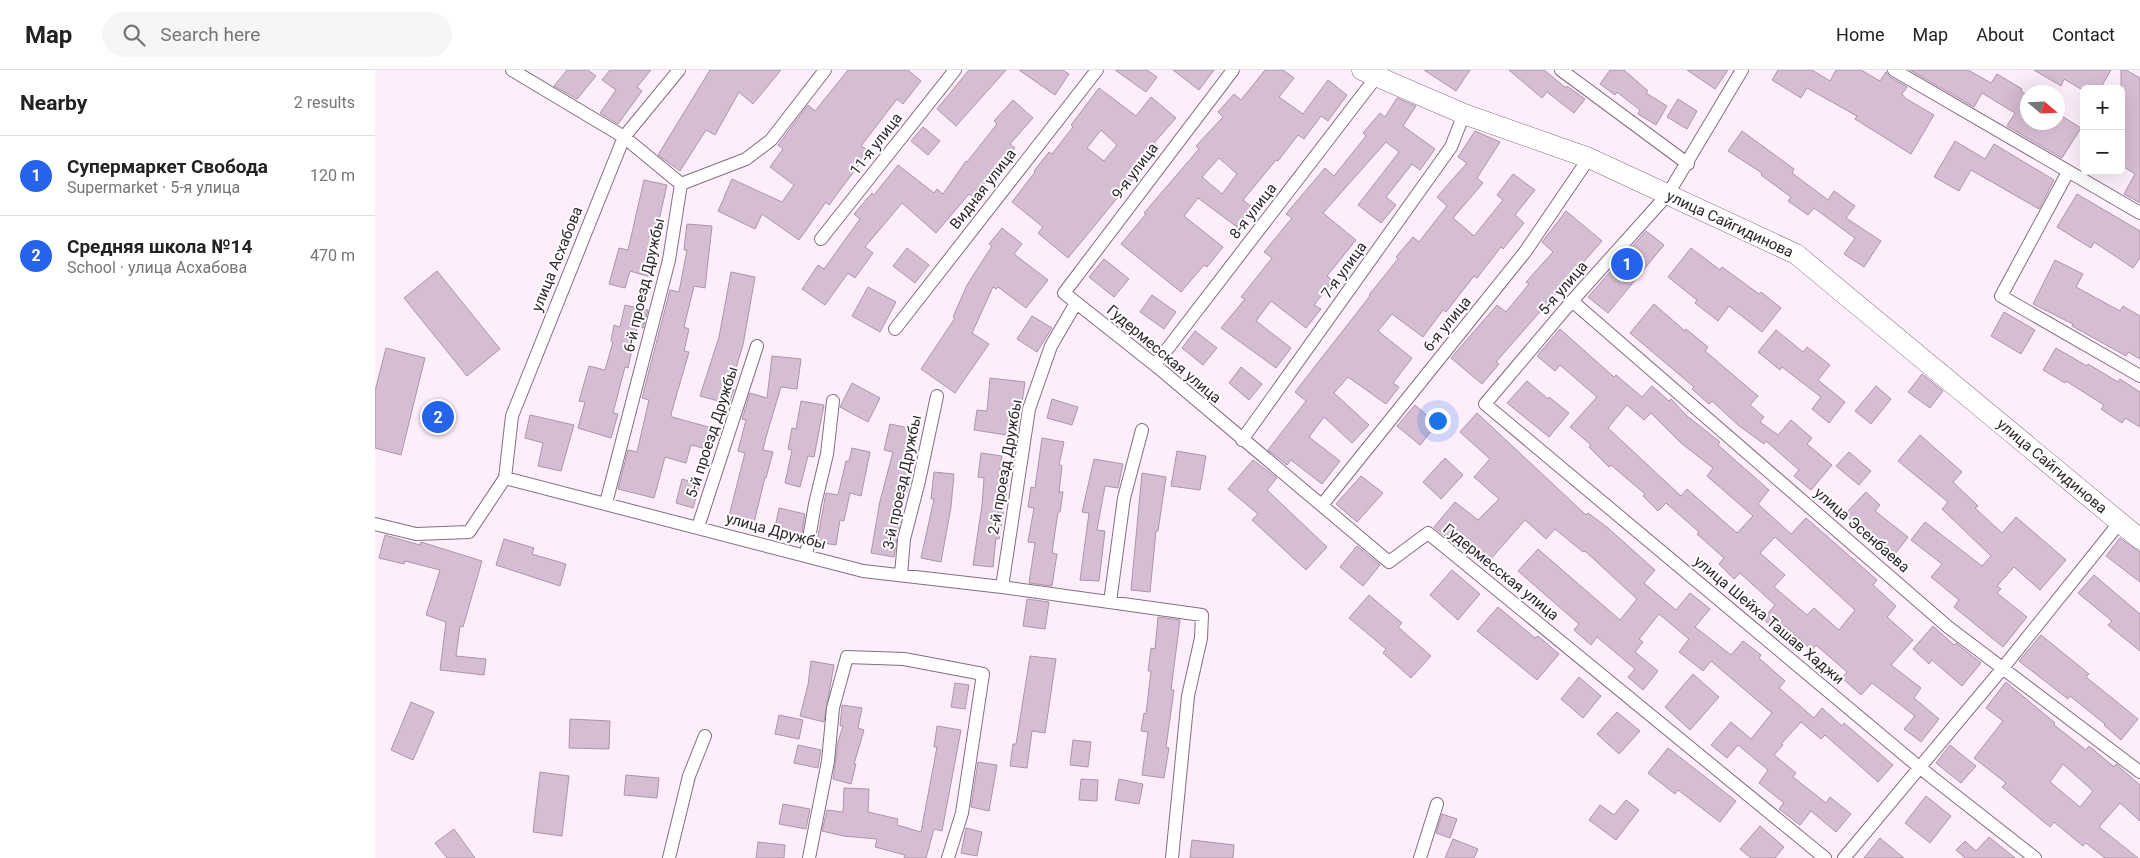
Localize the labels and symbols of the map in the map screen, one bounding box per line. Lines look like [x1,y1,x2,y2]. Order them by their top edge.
north arrow [2020,85,2065,130]
street label: 11-я улица [846,109,906,179]
street label: 9-я улица [1108,139,1162,203]
street label: Видная улица [946,145,1020,233]
street label: 8-я улица [1226,180,1280,242]
street label: улица Сайгидинова [1664,187,1796,261]
street label: улица Асхабова [528,204,586,314]
street label: 6-й проезд Дружбы [620,216,668,354]
street label: 7-я улица [1317,238,1371,302]
pin: 1 [1611,245,1643,283]
street label: 5-я улица [1535,257,1591,319]
street label: 6-я улица [1419,293,1475,355]
street label: Гудермесская улица [1103,301,1225,407]
street label: 5-й проезд Дружбы [682,364,742,500]
pin: 2 [422,398,454,436]
street label: 2-й проезд Дружбы [984,398,1026,536]
your location [1425,408,1451,434]
street label: 3-й проезд Дружбы [879,413,925,551]
street label: улица Сайгидинова [1993,415,2111,517]
street label: улица Эсенбаева [1811,484,1913,576]
street label: улица Дружбы [724,509,828,553]
street label: Гудермесская улица [1440,520,1562,624]
street label: улица Шейха Ташав Хаджи [1690,552,1848,688]

